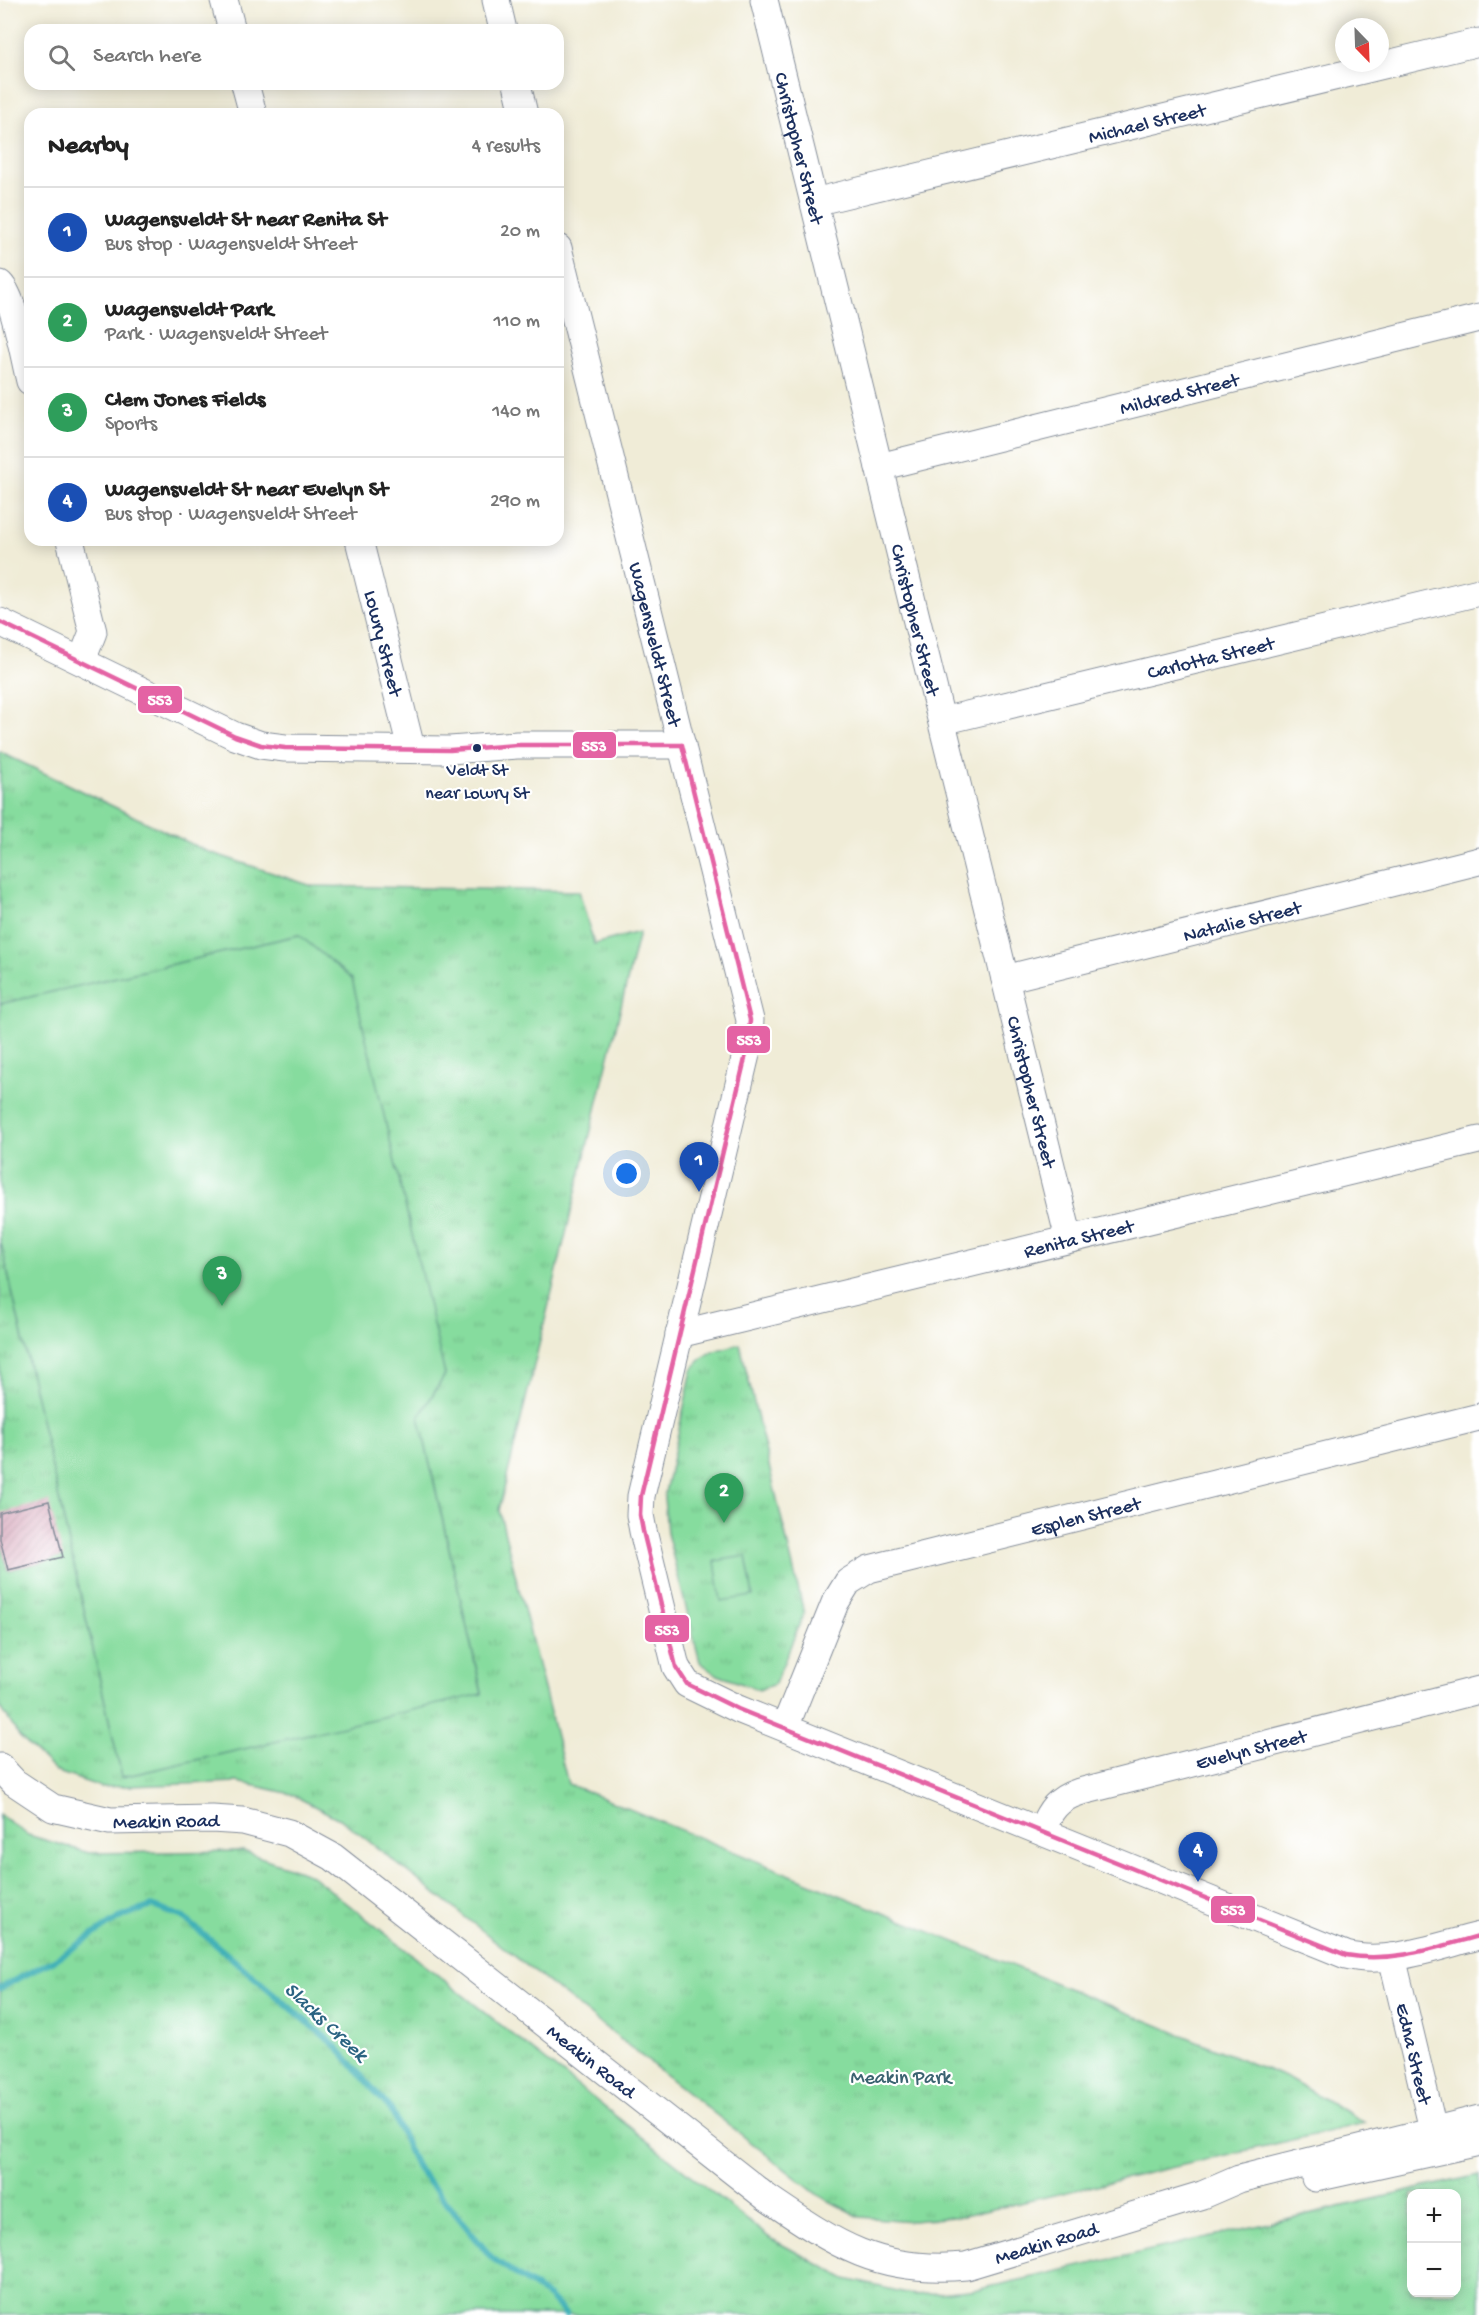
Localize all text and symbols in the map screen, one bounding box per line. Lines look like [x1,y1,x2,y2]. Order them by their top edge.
north arrow [1335,18,1389,72]
search box [24,24,564,90]
icon: search [45,41,78,74]
text: Search here [93,44,201,70]
street label: Christopher Street [767,70,827,228]
street label: Michael Street [1086,100,1210,151]
text: Nearby [48,132,129,163]
text: 4 results [472,136,540,159]
text: Wagensveldt St near Renita St [105,208,386,234]
text: 1 [63,221,72,244]
text: 20 m [500,221,540,244]
text: Bus stop · Wagensveldt Street [105,234,356,257]
text: Wagensveldt Park [105,298,273,324]
text: 2 [63,311,72,334]
text: 110 m [494,311,540,334]
text: Park · Wagensveldt Street [105,324,327,347]
street label: Mildred Street [1118,370,1243,422]
text: Clem Jones Fields [105,388,265,414]
text: 3 [62,401,73,424]
text: 140 m [492,401,540,424]
text: Sports [105,414,157,437]
text: Wagensveldt St near Evelyn St [105,478,388,504]
text: 4 [63,491,72,514]
text: 290 m [490,491,540,514]
text: Bus stop · Wagensveldt Street [105,504,356,527]
street label: Christopher Street [883,542,943,700]
street label: Wagensveldt Street [622,560,685,731]
street label: Lowry Street [357,588,406,701]
street label: Carlotta Street [1146,633,1279,686]
line badge: 553 [137,685,183,714]
text: 553 [147,693,173,712]
line badge: 553 [572,731,617,759]
text: 553 [581,739,607,758]
marker: Veldt St near Lowry St [471,742,483,754]
place label: Veldt St near Lowry St [425,761,530,805]
street label: Natalie Street [1181,897,1306,949]
street label: Christopher Street [1000,1014,1059,1172]
line badge: 553 [726,1025,771,1054]
text: 553 [736,1033,762,1052]
pin: 1 [680,1142,718,1192]
your location [612,1159,641,1188]
street label: Renita Street [1022,1216,1138,1265]
pin: 3 [202,1256,242,1306]
pin: 2 [704,1474,744,1523]
street label: Esplen Street [1029,1493,1145,1543]
line badge: 553 [644,1614,690,1643]
text: 553 [654,1623,680,1642]
street label: Evelyn Street [1194,1726,1311,1777]
street label: Meakin Road [113,1811,222,1836]
pin: 4 [1178,1832,1218,1882]
line badge: 553 [1210,1895,1256,1924]
text: 553 [1220,1903,1246,1922]
water label: Slacks Creek [278,1979,373,2070]
street label: Edna Street [1388,2001,1435,2109]
street label: Meakin Road [541,2021,641,2107]
park label: Meakin Park [851,2068,954,2091]
map controls [1407,2189,1461,2297]
button: + [1407,2189,1461,2243]
street label: Meakin Road [993,2218,1104,2272]
button: − [1407,2243,1461,2297]

